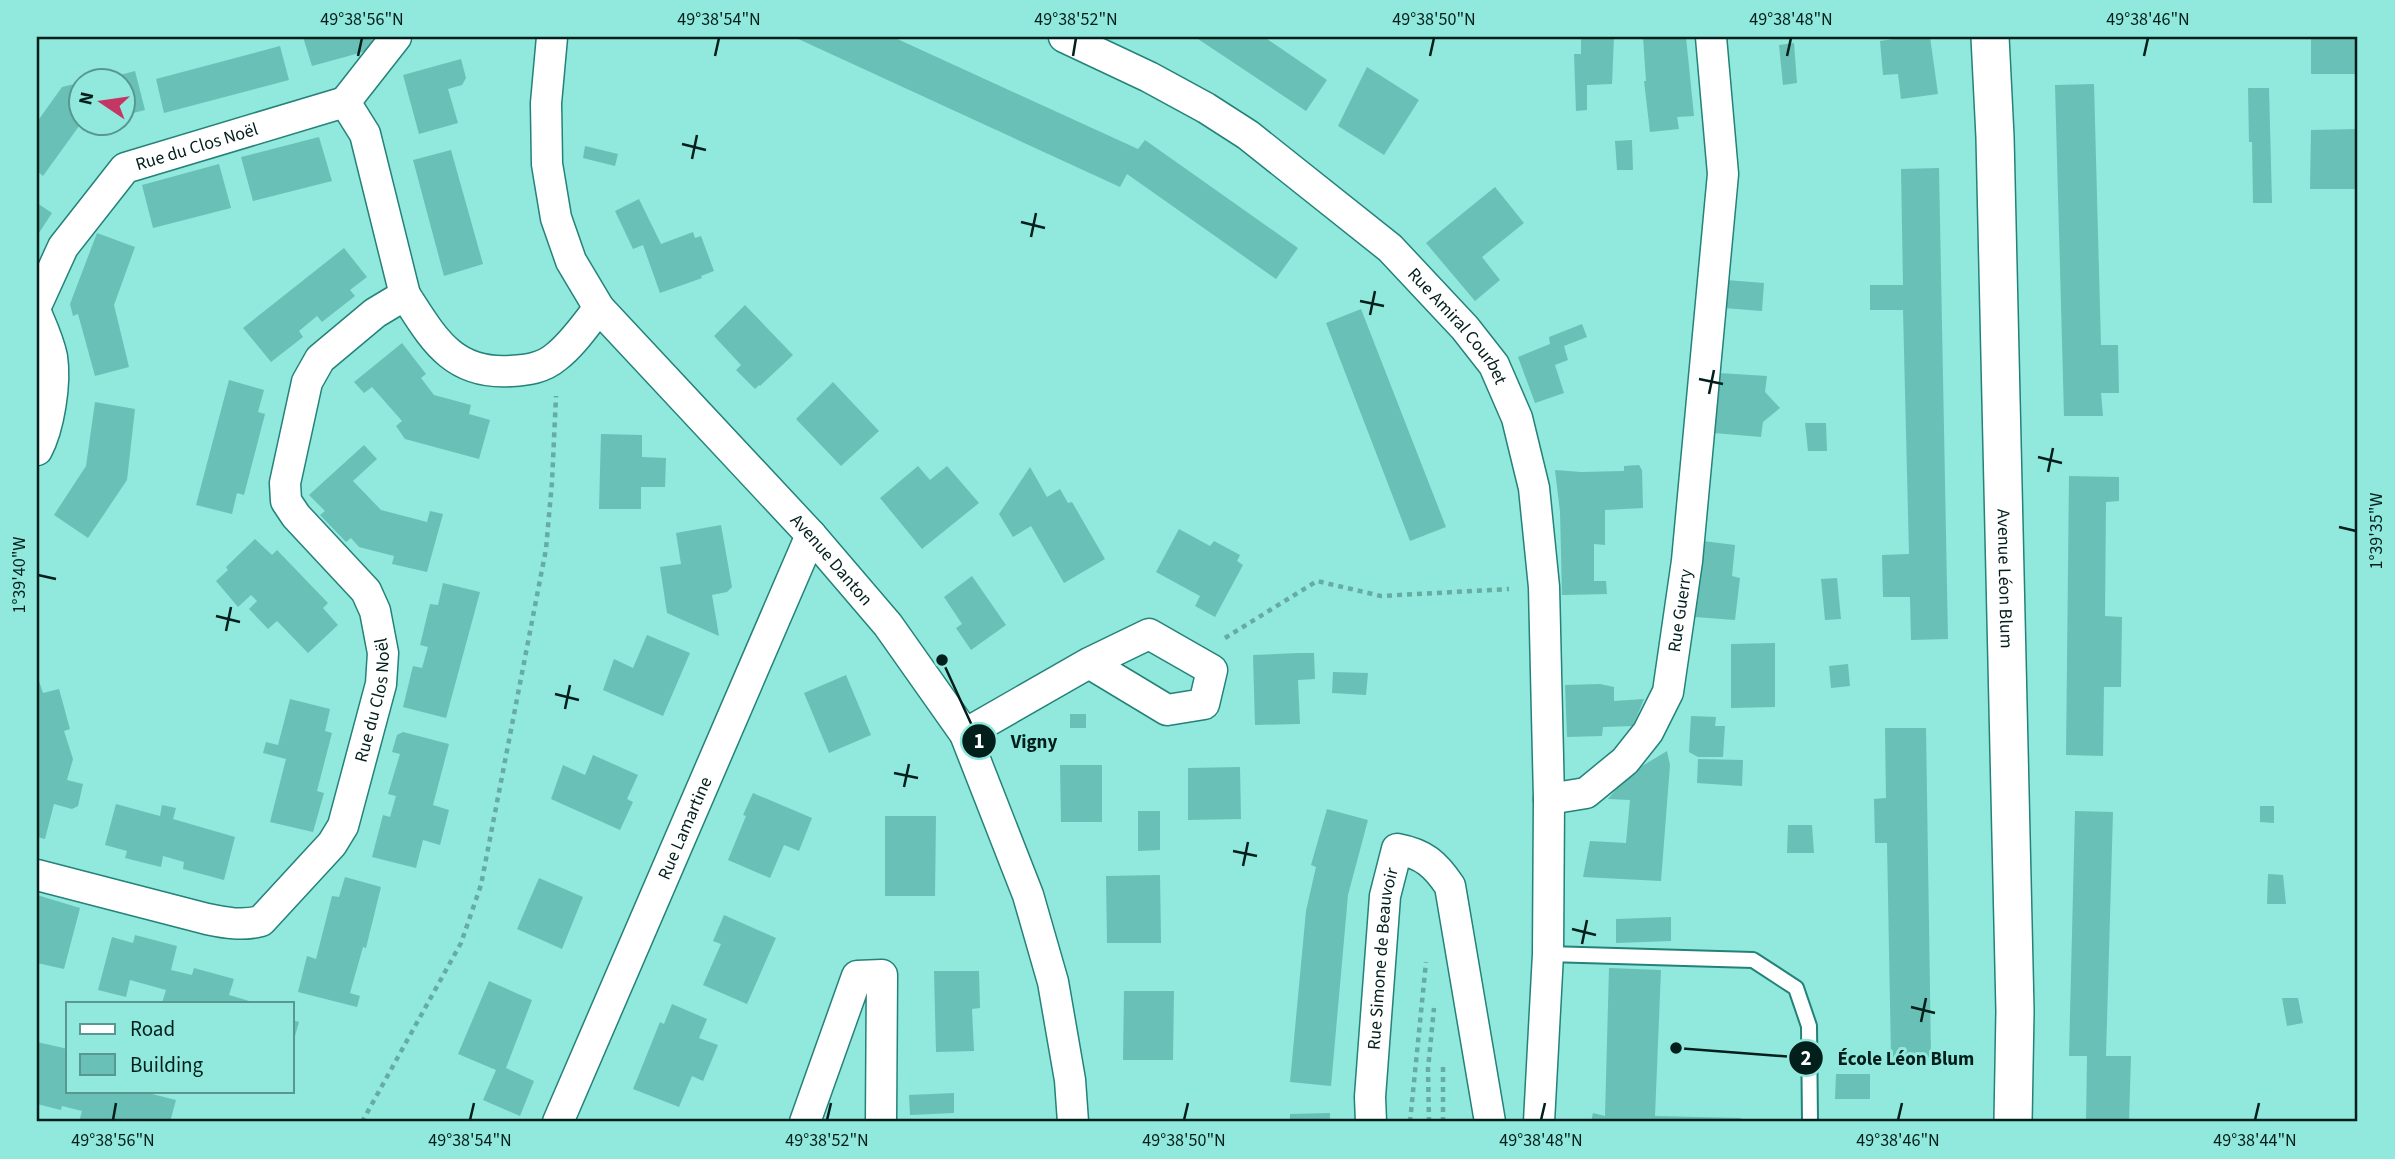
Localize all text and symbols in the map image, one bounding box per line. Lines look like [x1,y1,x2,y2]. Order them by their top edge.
text: 49°38'56"N [320,7,404,32]
text: 49°38'54"N [677,7,761,32]
text: 49°38'52"N [1034,7,1118,32]
text: 49°38'50"N [1392,7,1476,32]
text: 49°38'48"N [1749,7,1833,32]
text: 49°38'46"N [2106,7,2190,32]
north arrow [66,66,136,136]
text: N [72,89,101,108]
street label: Rue du Clos Noël [133,117,261,177]
street label: Rue Amiral Courbet [1402,262,1513,389]
text: 1°39'35"W [2364,493,2389,570]
street label: Avenue Danton [784,508,878,611]
street label: Avenue Léon Blum [1991,509,2019,649]
text: 1°39'40"W [7,537,32,614]
street label: Rue Guerry [1662,567,1699,654]
street label: Rue du Clos Noël [349,636,396,765]
callout: Vigny [962,721,1071,761]
text: 1 [973,726,985,756]
text: Vigny [1010,729,1057,756]
street label: Rue Lamartine [652,773,718,884]
street label: Rue Simone de Beauvoir [1362,864,1405,1051]
legend [66,1002,294,1092]
text: Road [130,1014,175,1044]
callout: École Léon Blum [1788,1038,1988,1078]
text: 2 [1800,1043,1812,1073]
text: École Léon Blum [1838,1046,1974,1073]
text: Building [130,1050,204,1080]
text: 49°38'56"N [71,1128,155,1153]
text: 49°38'54"N [428,1128,512,1153]
text: 49°38'52"N [785,1128,869,1153]
text: 49°38'50"N [1142,1128,1226,1153]
text: 49°38'48"N [1499,1128,1583,1153]
text: 49°38'46"N [1856,1128,1940,1153]
text: 49°38'44"N [2213,1128,2297,1153]

